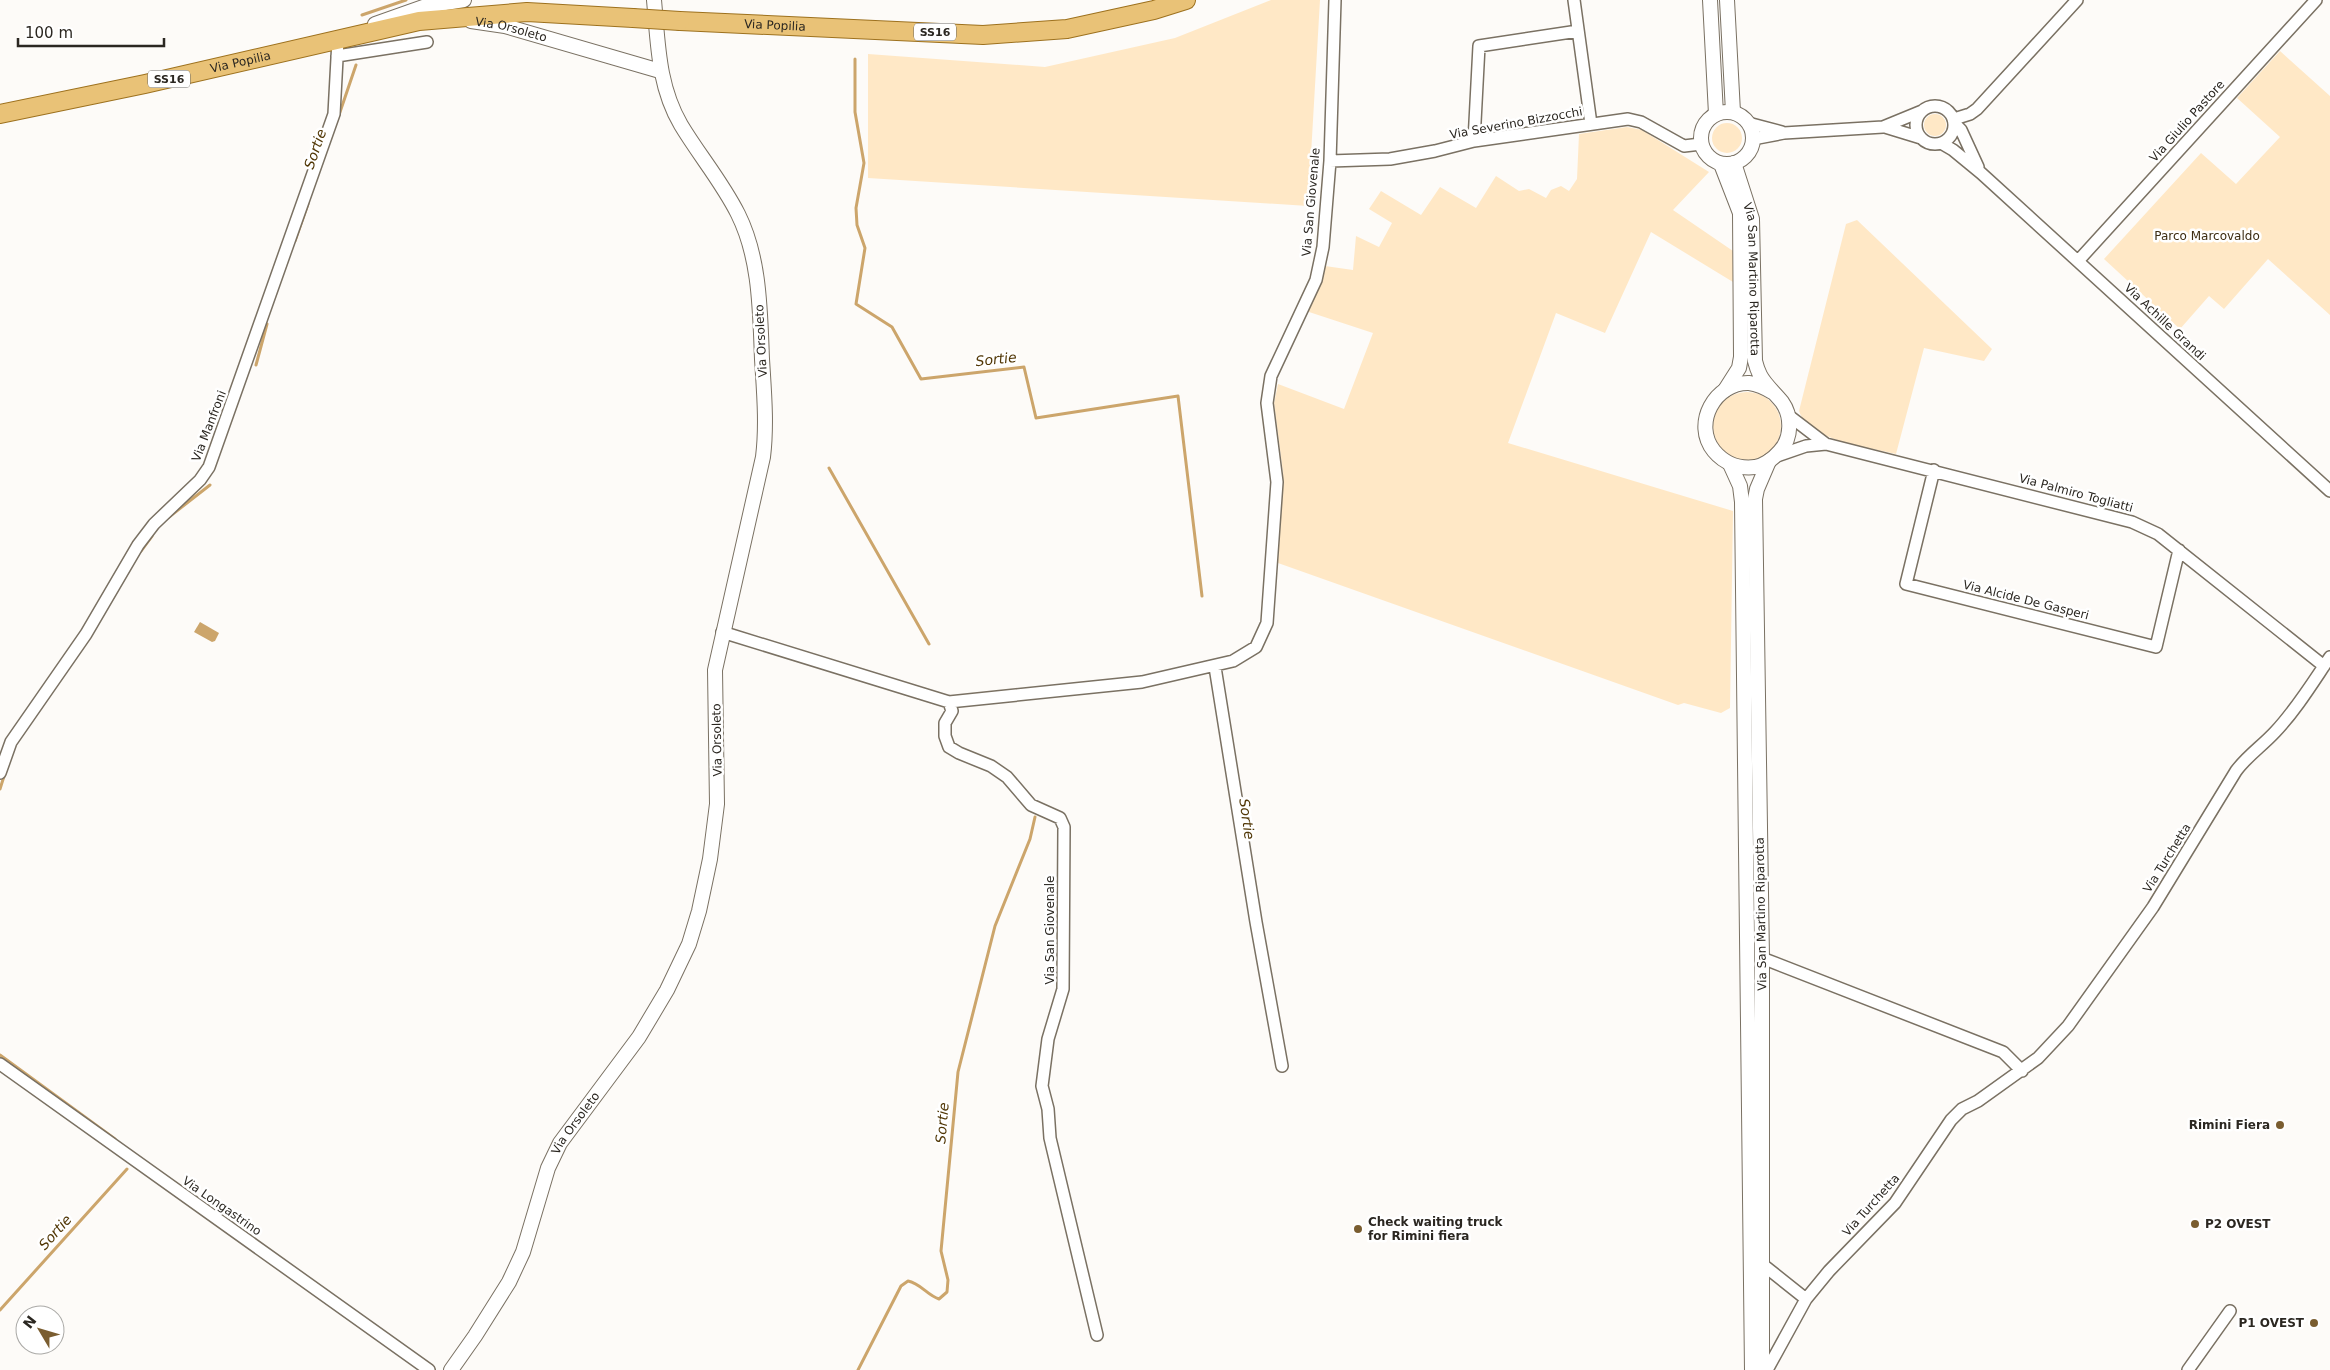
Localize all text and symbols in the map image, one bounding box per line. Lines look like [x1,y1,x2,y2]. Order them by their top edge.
scale bar [18,15,164,47]
street label: Via Orsoleto [474,15,549,45]
street label: Via Popilia [744,17,806,34]
text: 100 m [25,24,73,42]
road number: SS16 [914,24,956,41]
street label: Via Popilia [209,48,272,76]
road number: SS16 [148,70,190,88]
street label: Via Giulio Pastore [2147,77,2227,165]
street label: Via Severino Bizzocchi [1449,104,1583,142]
water label: Sortie [301,127,329,171]
street label: Via San Giovenale [1299,147,1323,257]
street label: Via San Martino Riparotta [1740,201,1762,356]
park label: Parco Marcovaldo [2154,229,2260,243]
street label: Via Achille Grandi [2121,281,2209,363]
street label: Via Orsoleto [752,304,770,378]
water label: Sortie [975,349,1017,369]
street label: Via Manfroni [189,389,229,463]
street label: Via Palmiro Togliatti [2017,471,2135,515]
street label: Via Alcide De Gasperi [1962,578,2090,622]
street label: Via Orsoleto [709,703,725,777]
water label: Sortie [1236,797,1258,841]
street label: Via Turchetta [2140,821,2194,895]
street label: Via San Martino Riparotta [1753,837,1769,991]
street label: Via San Giovenale [1043,876,1057,984]
street label: Via Orsoleto [549,1089,603,1156]
water label: Sortie [932,1102,952,1144]
place label: Rimini Fiera [2189,1118,2270,1132]
marker: Rimini Fiera [2274,1119,2286,1131]
street label: Via Turchetta [1840,1171,1902,1239]
street label: Via Longastrino [180,1174,264,1238]
water label: Sortie [35,1211,75,1253]
place label: Check waiting truck for Rimini fiera [1368,1215,1504,1243]
place label: P2 OVEST [2205,1217,2271,1231]
marker: P2 OVEST [2189,1218,2201,1230]
marker: Check waiting truck for Rimini fiera [1352,1223,1364,1235]
north arrow [15,1305,65,1355]
text: N [20,1312,40,1332]
place label: P1 OVEST [2238,1316,2305,1330]
marker: P1 OVEST [2308,1317,2320,1329]

